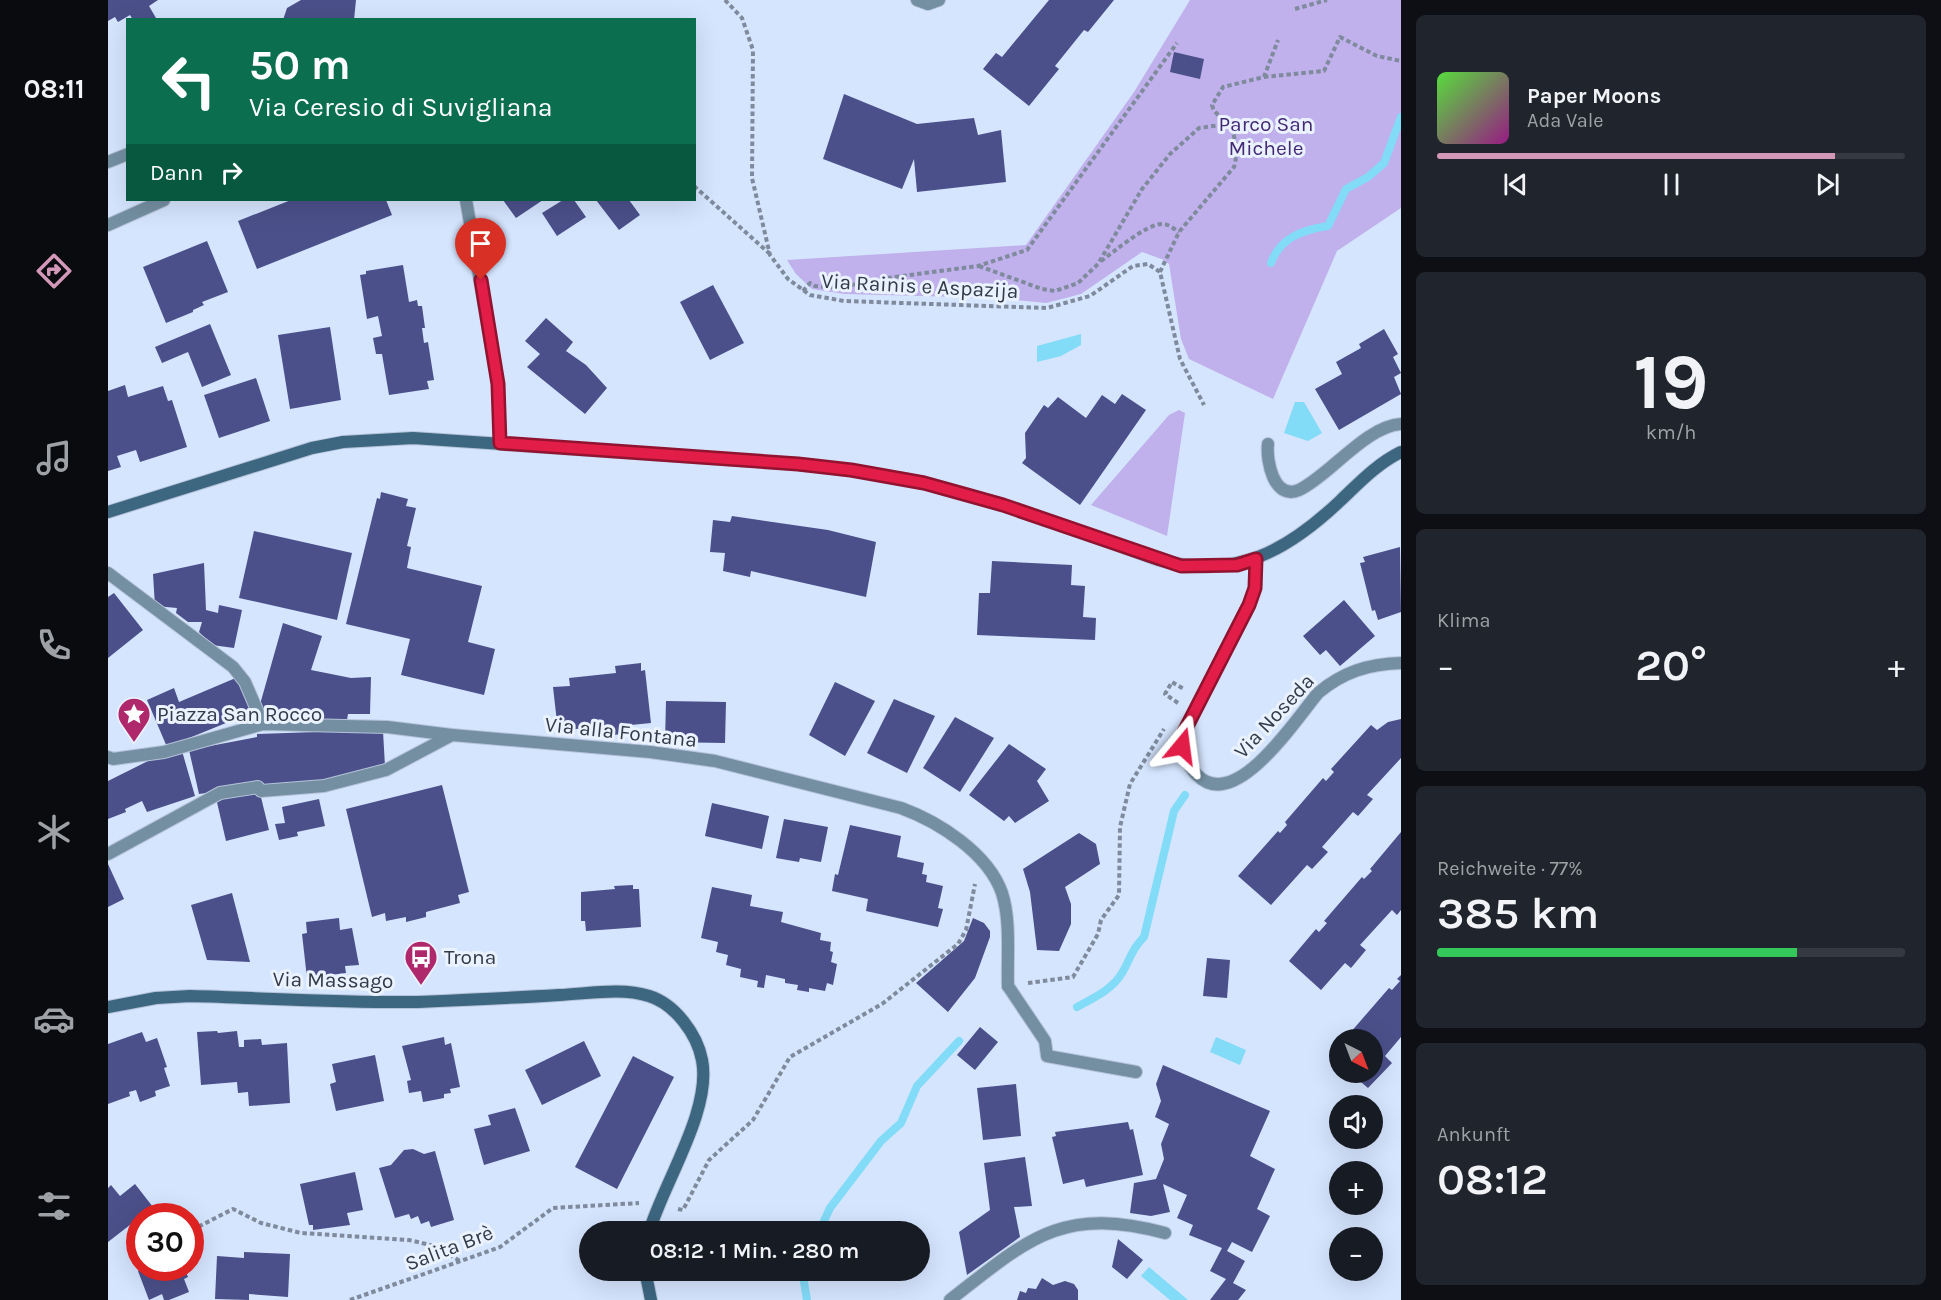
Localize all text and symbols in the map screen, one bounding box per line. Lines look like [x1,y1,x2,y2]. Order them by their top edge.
text: 50 m [249,40,351,90]
icon: left [150,42,228,120]
text: 08:11 [23,73,85,105]
text: Paper Moons [1527,83,1661,109]
text: Via Ceresio di Suvigliana [249,91,553,123]
text: Ada Vale [1527,109,1604,132]
park label: Parco San Michele [1218,112,1314,160]
icon: right [215,156,248,189]
text: Dann [150,160,203,186]
icon: previous [1499,168,1532,201]
icon: pause [1655,168,1688,201]
icon: next [1811,168,1844,201]
pin [455,218,506,280]
icon: arrive [464,227,497,260]
icon: directions [33,250,75,292]
street label: Via Rainis e Aspazija [821,269,1019,303]
text: 19 [1633,336,1709,428]
text: km/h [1646,421,1696,444]
icon: music [33,437,75,479]
text: Klima [1437,609,1490,632]
icon: phone [33,624,75,666]
text: 20° [1635,639,1707,691]
text: − [1437,647,1454,685]
text: + [1888,647,1905,685]
street label: Via Noseda [1229,669,1319,763]
place icon: Piazza San Rocco [116,696,152,743]
place label: Piazza San Rocco [157,702,322,726]
street label: Via alla Fontana [544,712,698,752]
position arrow [1150,714,1214,778]
icon: climate [33,811,75,853]
text: Reichweite · 77% [1437,857,1583,880]
text: 385 km [1437,887,1599,939]
bus stop icon: Trona [403,939,439,986]
place label: Trona [444,945,496,969]
street label: Via Massago [272,967,394,993]
icon: car [33,998,75,1040]
north arrow [1329,1029,1383,1083]
map controls [1329,1029,1383,1281]
button: sound [1329,1095,1383,1149]
text: Ankunft [1437,1123,1510,1146]
text: 08:12 [1437,1153,1548,1205]
button: + [1329,1161,1383,1215]
icon: filters [33,1185,75,1227]
speed limit sign: 30 [126,1203,204,1281]
street label: Salita Brè [402,1220,496,1276]
button: − [1329,1227,1383,1281]
text: 08:12 · 1 Min. · 280 m [650,1238,859,1264]

